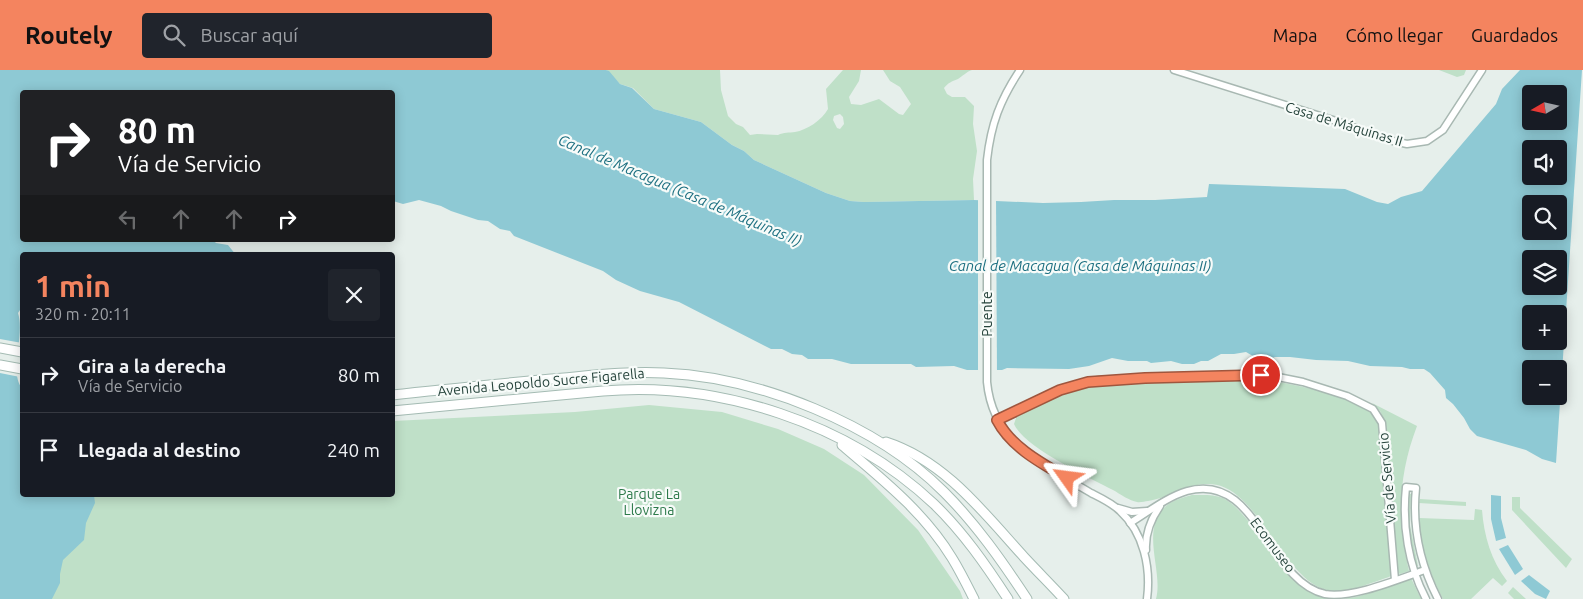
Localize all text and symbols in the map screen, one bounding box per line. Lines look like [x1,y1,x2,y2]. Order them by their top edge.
search box [142,13,492,58]
icon: search [160,21,188,49]
text: Routely [25,22,112,49]
text: Buscar aquí [200,24,298,46]
text: Mapa [1273,25,1318,45]
text: Cómo llegar [1346,25,1443,45]
text: Guardados [1471,25,1558,45]
north arrow [1522,85,1568,130]
map controls [1522,85,1567,405]
street label: Casa de Máquinas II [1283,99,1405,149]
icon: right [35,110,100,175]
text: 80 m [118,110,196,150]
water label: Canal de Macagua (Casa de Máquinas II) [556,131,804,249]
button: sound [1522,140,1567,185]
text: Vía de Servicio [118,151,261,176]
button: search [1522,195,1567,240]
icon: left [114,205,142,233]
icon: ahead [167,205,195,233]
icon: ahead [220,205,248,233]
icon: right [273,205,301,233]
button: layers [1522,250,1567,295]
water label: Canal de Macagua (Casa de Máquinas II) [949,257,1212,274]
text: 1 min [35,269,111,303]
button: close [328,269,380,321]
street label: Puente [979,291,995,337]
text: 320 m · 20:11 [35,305,131,323]
button: + [1522,305,1567,350]
pin [1240,354,1282,396]
text: Gira a la derecha [78,355,226,377]
button: − [1522,360,1567,405]
icon: right [35,361,63,389]
icon: arrive [1247,361,1275,389]
text: 80 m [338,364,380,386]
street label: Avenida Leopoldo Sucre Figarella [437,365,645,399]
text: Vía de Servicio [78,377,182,395]
street label: Vía de Servicio [1375,432,1399,524]
icon: arrive [35,436,63,464]
text: Llegada al destino [78,439,241,461]
text: 240 m [327,439,380,461]
position arrow [1040,451,1092,503]
park label: Parque La Llovizna [618,486,680,518]
street label: Ecomuseo [1247,514,1299,576]

